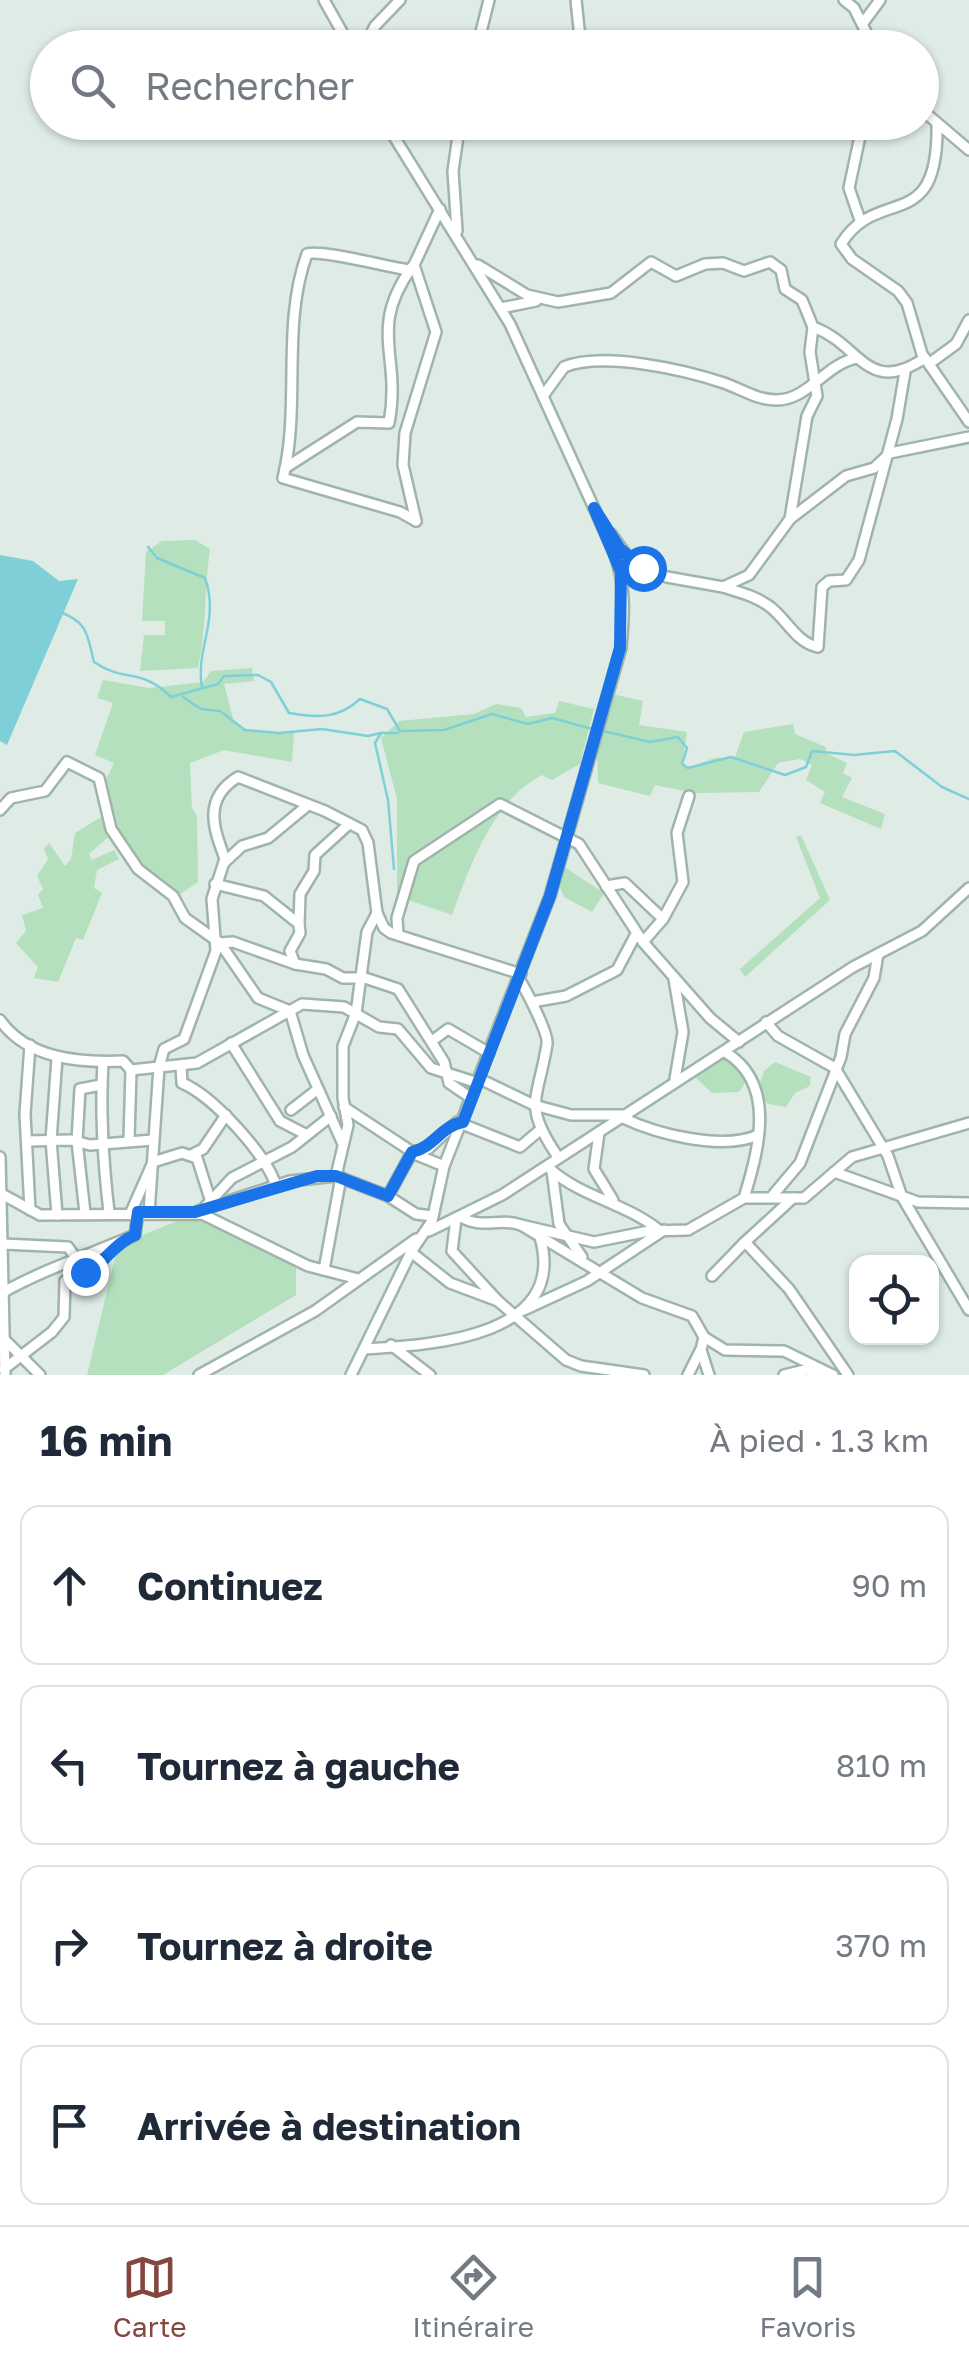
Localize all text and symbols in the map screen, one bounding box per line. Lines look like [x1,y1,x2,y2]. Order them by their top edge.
search box [30,30,939,140]
icon: search [65,58,120,113]
text: Rechercher [145,63,354,108]
route start [621,546,667,592]
route end [63,1250,109,1296]
map controls [849,1255,939,1345]
button: locate [849,1255,939,1345]
text: 16 min [40,1415,172,1465]
text: À pied · 1.3 km [709,1421,929,1459]
icon: ahead [42,1558,97,1613]
text: Continuez [137,1563,323,1608]
text: 90 m [851,1566,927,1604]
icon: left [42,1738,97,1793]
text: Tournez à gauche [137,1743,460,1788]
text: 810 m [836,1746,927,1784]
icon: right [42,1918,97,1973]
text: Tournez à droite [137,1923,433,1968]
text: 370 m [835,1926,927,1964]
icon: arrive [42,2098,97,2153]
text: Arrivée à destination [137,2103,521,2148]
tab: Carte [113,2250,187,2343]
tab: Itinéraire [412,2250,534,2343]
tab: Favoris [760,2250,856,2343]

